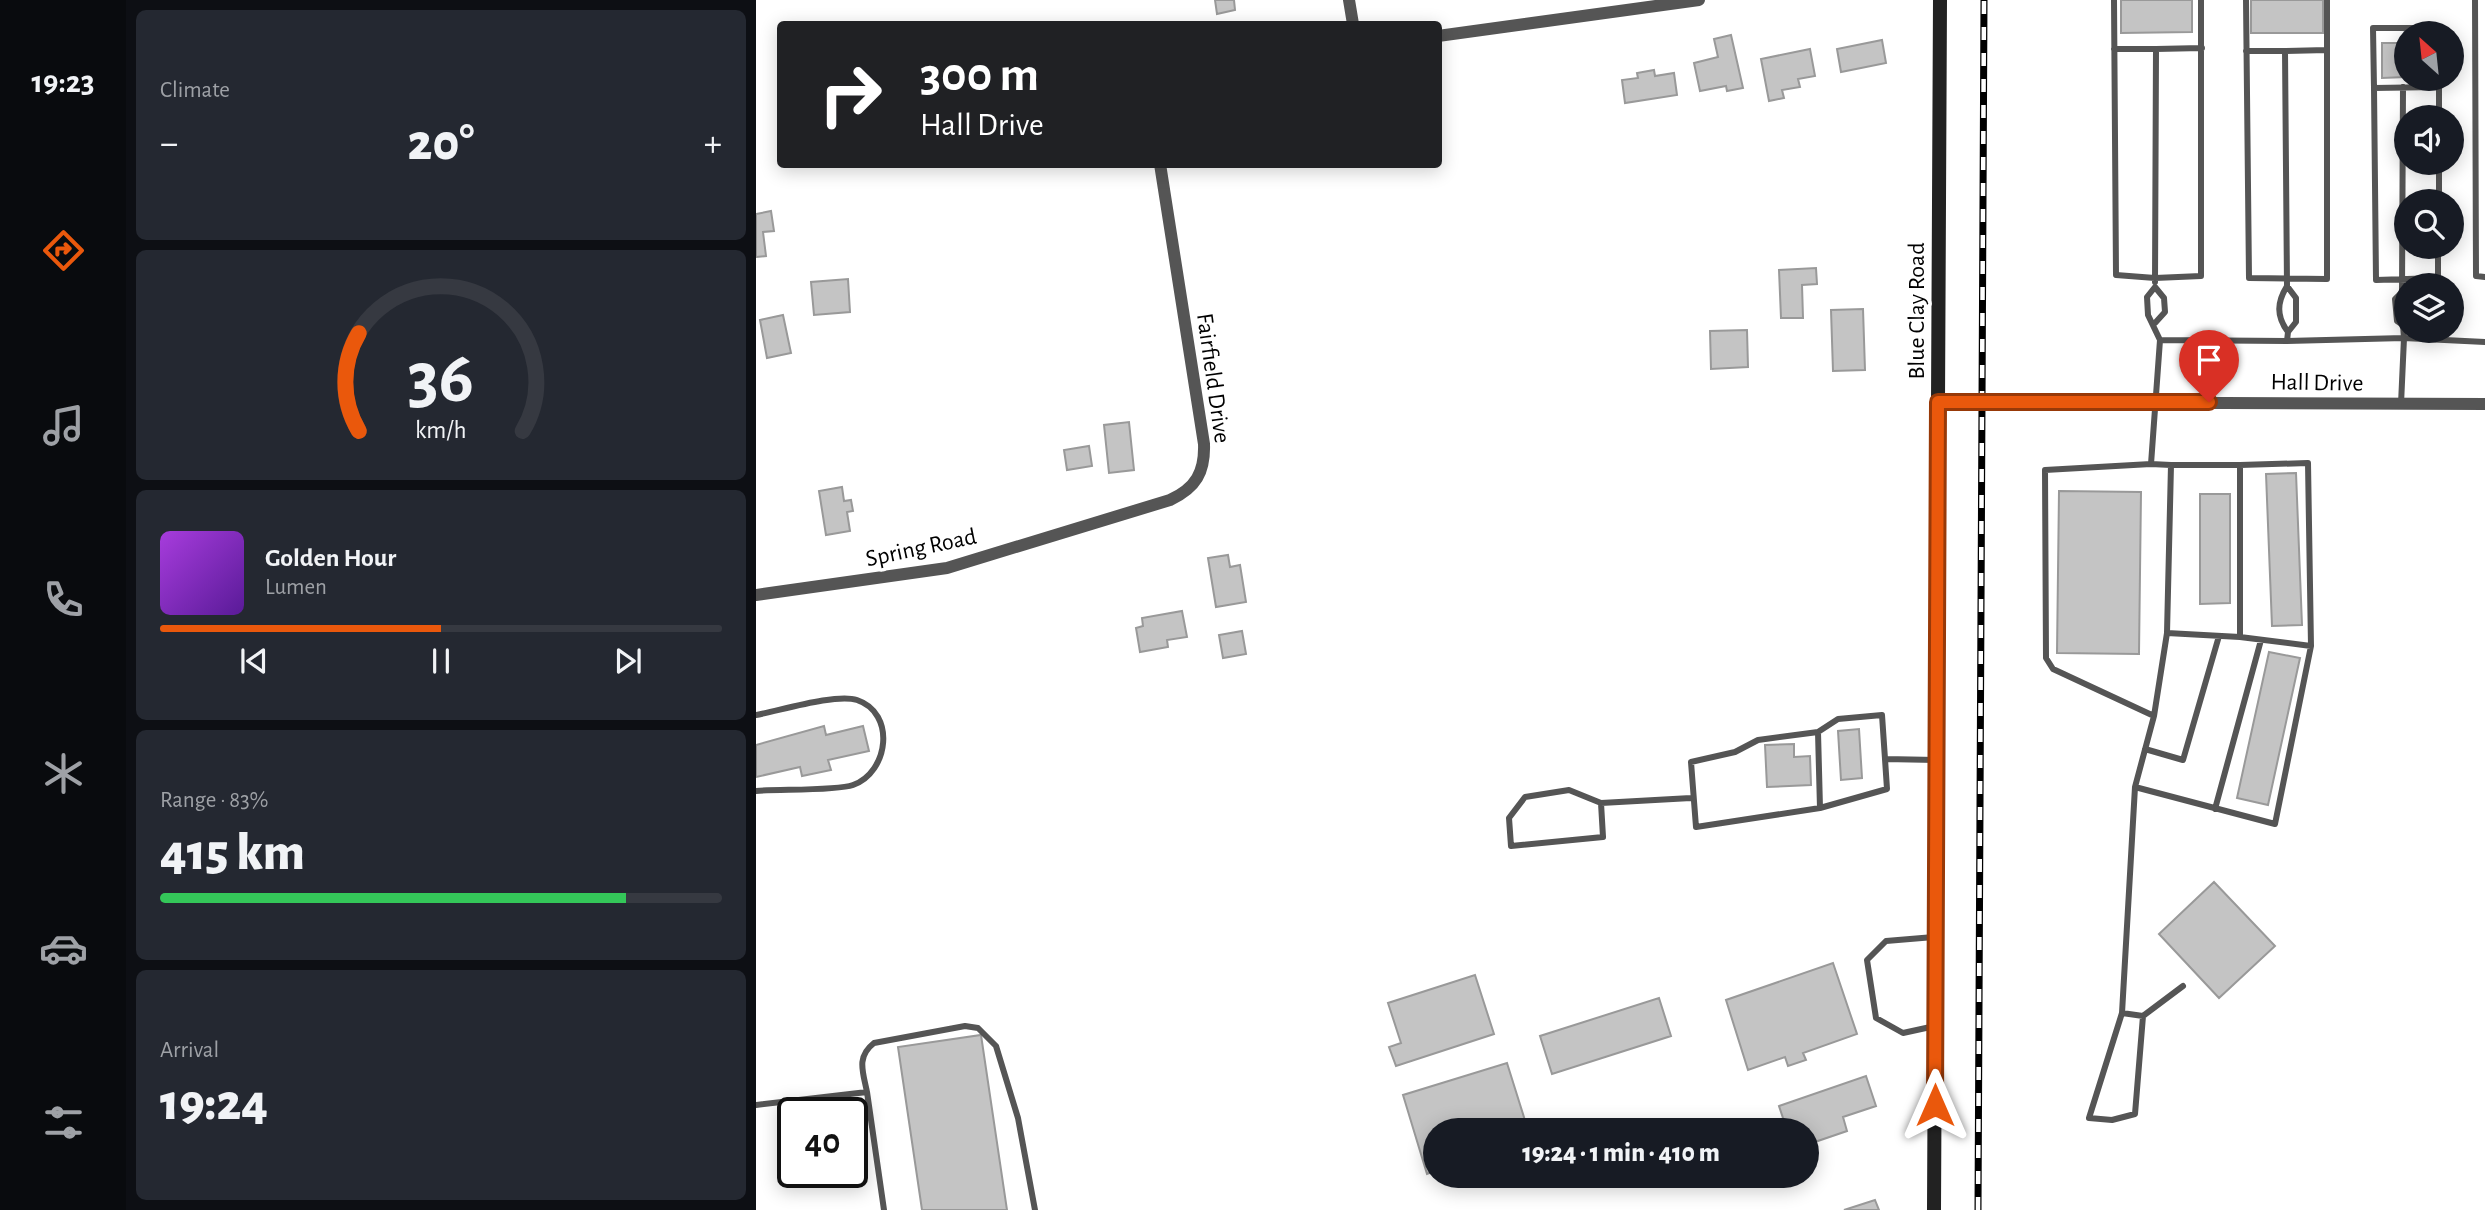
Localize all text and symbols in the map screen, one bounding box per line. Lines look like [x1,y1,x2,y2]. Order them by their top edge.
north arrow [2394,21,2464,91]
map controls [2394,21,2464,343]
icon: right [805,49,896,140]
text: 300 m [920,51,1039,100]
text: 19:23 [31,66,95,98]
text: Climate [160,79,230,102]
button: sound [2394,105,2464,175]
text: Hall Drive [920,109,1044,141]
text: 20° [407,117,475,169]
text: − [160,125,178,163]
text: + [704,125,722,163]
button: search [2394,189,2464,259]
icon: directions [39,226,88,275]
street label: Blue Clay Road [1905,242,1929,380]
button: layers [2394,273,2464,343]
street label: Fairfield Drive [1192,312,1234,445]
pin [2179,330,2239,402]
icon: arrive [2190,341,2228,379]
text: 36 [408,343,474,416]
street label: Hall Drive [2270,370,2364,396]
icon: music [39,401,88,450]
text: km/h [415,418,467,443]
street label: Spring Road [864,525,979,571]
text: Golden Hour [265,545,396,571]
icon: phone [39,575,88,624]
text: Lumen [265,576,327,599]
icon: previous [235,642,273,680]
icon: pause [422,642,460,680]
icon: next [609,642,647,680]
icon: climate [39,749,88,798]
text: Range · 83% [160,789,269,812]
text: 415 km [160,827,305,879]
icon: car [39,924,88,973]
text: Arrival [160,1039,219,1062]
position arrow [1898,1068,1972,1142]
text: 19:24 [160,1077,268,1129]
speed limit sign: 40 [777,1097,868,1188]
icon: filters [39,1098,88,1147]
text: 19:24 · 1 min · 410 m [1522,1140,1720,1166]

